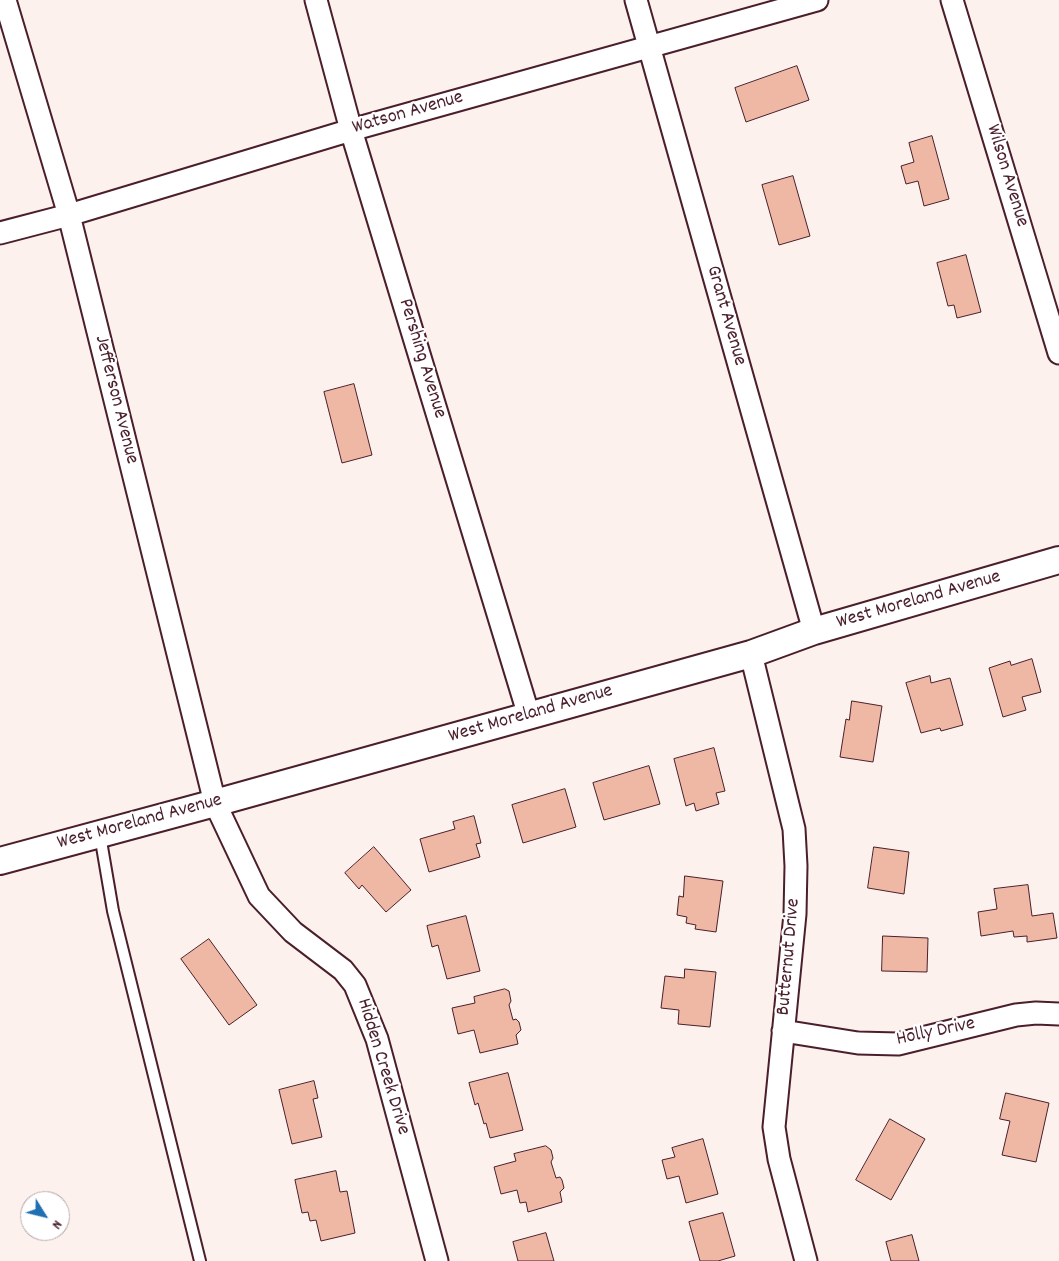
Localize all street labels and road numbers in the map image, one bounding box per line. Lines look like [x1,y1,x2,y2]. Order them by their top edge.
street label: Watson Avenue [350,87,466,141]
street label: Wilson Avenue [979,122,1033,230]
street label: Grant Avenue [699,263,751,369]
street label: Pershing Avenue [391,296,451,422]
street label: Jefferson Avenue [87,333,143,467]
street label: West Moreland Avenue [834,566,1004,636]
street label: West Moreland Avenue [446,680,616,750]
street label: West Moreland Avenue [55,789,225,857]
street label: Butternut Drive [773,897,807,1017]
street label: Hidden Creek Drive [350,996,414,1138]
street label: Holly Drive [894,1013,978,1053]

